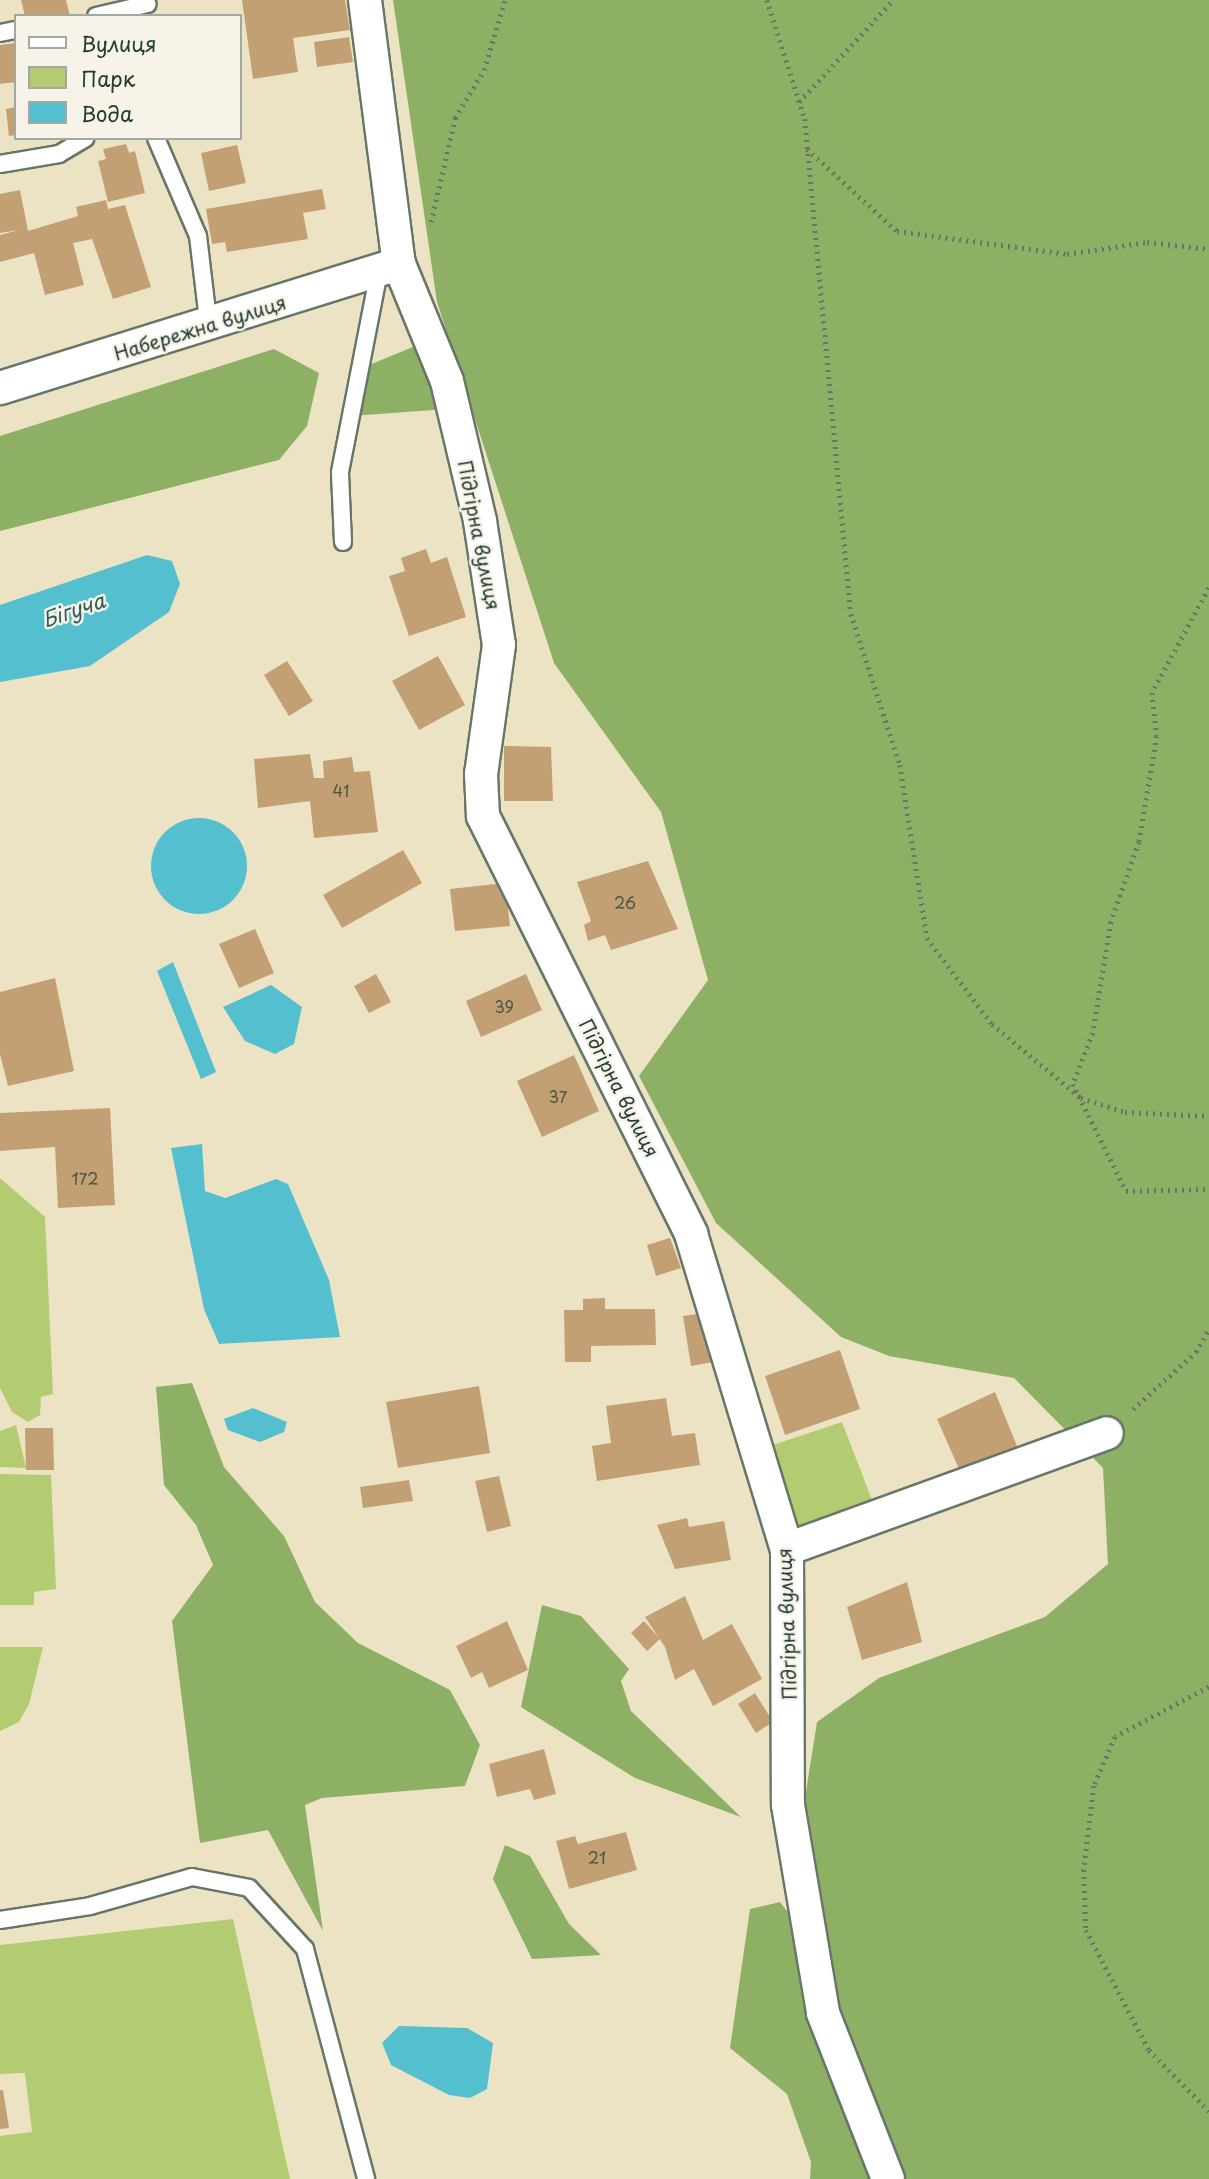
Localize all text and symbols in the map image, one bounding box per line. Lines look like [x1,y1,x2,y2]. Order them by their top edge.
legend [14,14,242,140]
text: Вулиця [81,27,157,59]
text: Парк [81,62,135,94]
text: Вода [81,97,133,129]
street label: Набережна вулиця [110,291,290,365]
street label: Підгірна вулиця [453,458,505,612]
water label: Бігуча [38,587,108,631]
house number: 41 [333,780,349,800]
house number: 26 [614,892,636,912]
house number: 39 [494,996,514,1016]
street label: Підгірна вулиця [574,1015,664,1161]
house number: 37 [549,1086,567,1106]
house number: 172 [71,1168,99,1188]
street label: Підгірна вулиця [773,1547,801,1701]
house number: 21 [588,1847,606,1867]

